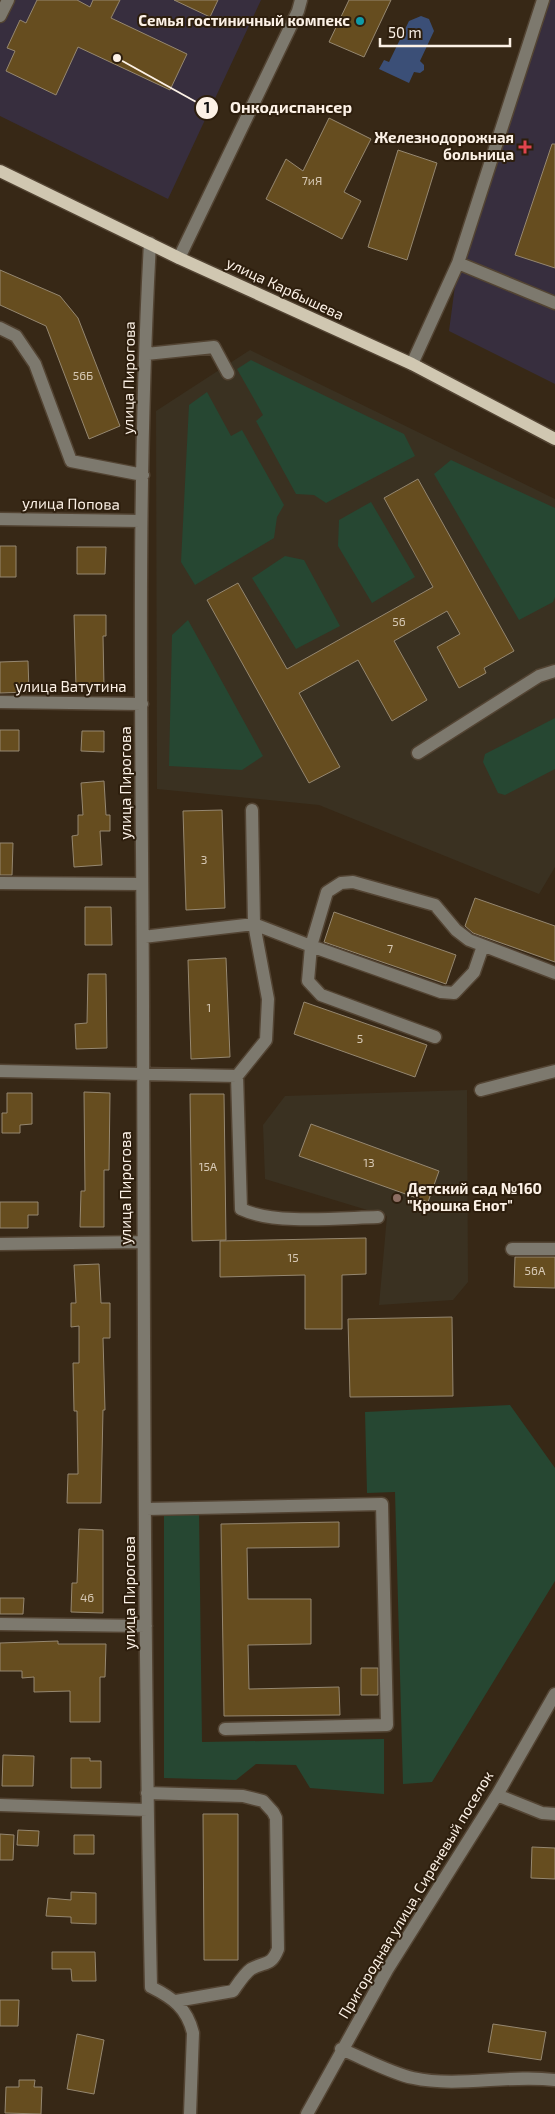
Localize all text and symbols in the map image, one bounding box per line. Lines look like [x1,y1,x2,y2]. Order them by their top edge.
place label: Семья гостиничный компекс [138,11,350,29]
marker: Семья гостиничный компекс [354,15,366,27]
scale bar [380,15,510,47]
text: 50 m [388,23,422,41]
callout: Онкодиспансер [194,92,362,123]
text: Онкодиспансер [230,97,352,116]
text: 1 [204,98,210,116]
place label: Железнодорожная больница [374,128,514,163]
marker: Железнодорожная больница [518,140,532,154]
house number: 7иЯ [302,173,322,187]
street label: улица Карбышева [223,253,347,324]
street label: улица Пирогова [118,321,139,435]
house number: 56Б [73,368,93,382]
street label: улица Попова [22,493,120,514]
house number: 56 [392,614,406,628]
street label: улица Ватутина [15,677,127,696]
street label: улица Пирогова [116,726,135,840]
house number: 3 [201,852,207,866]
house number: 7 [387,941,393,955]
house number: 1 [207,1000,211,1014]
house number: 5 [357,1031,363,1045]
street label: улица Пирогова [116,1131,135,1245]
house number: 13 [363,1155,375,1169]
house number: 15А [199,1159,218,1173]
place label: Детский сад №160 "Крошка Енот" [407,1179,542,1214]
marker: Детский сад №160 "Крошка Енот" [391,1192,403,1204]
house number: 15 [287,1250,299,1264]
house number: 56А [525,1263,546,1277]
street label: улица Пирогова [120,1536,139,1650]
house number: 46 [80,1590,94,1604]
street label: Пригородная улица, Сиреневый поселок [334,1767,497,2022]

